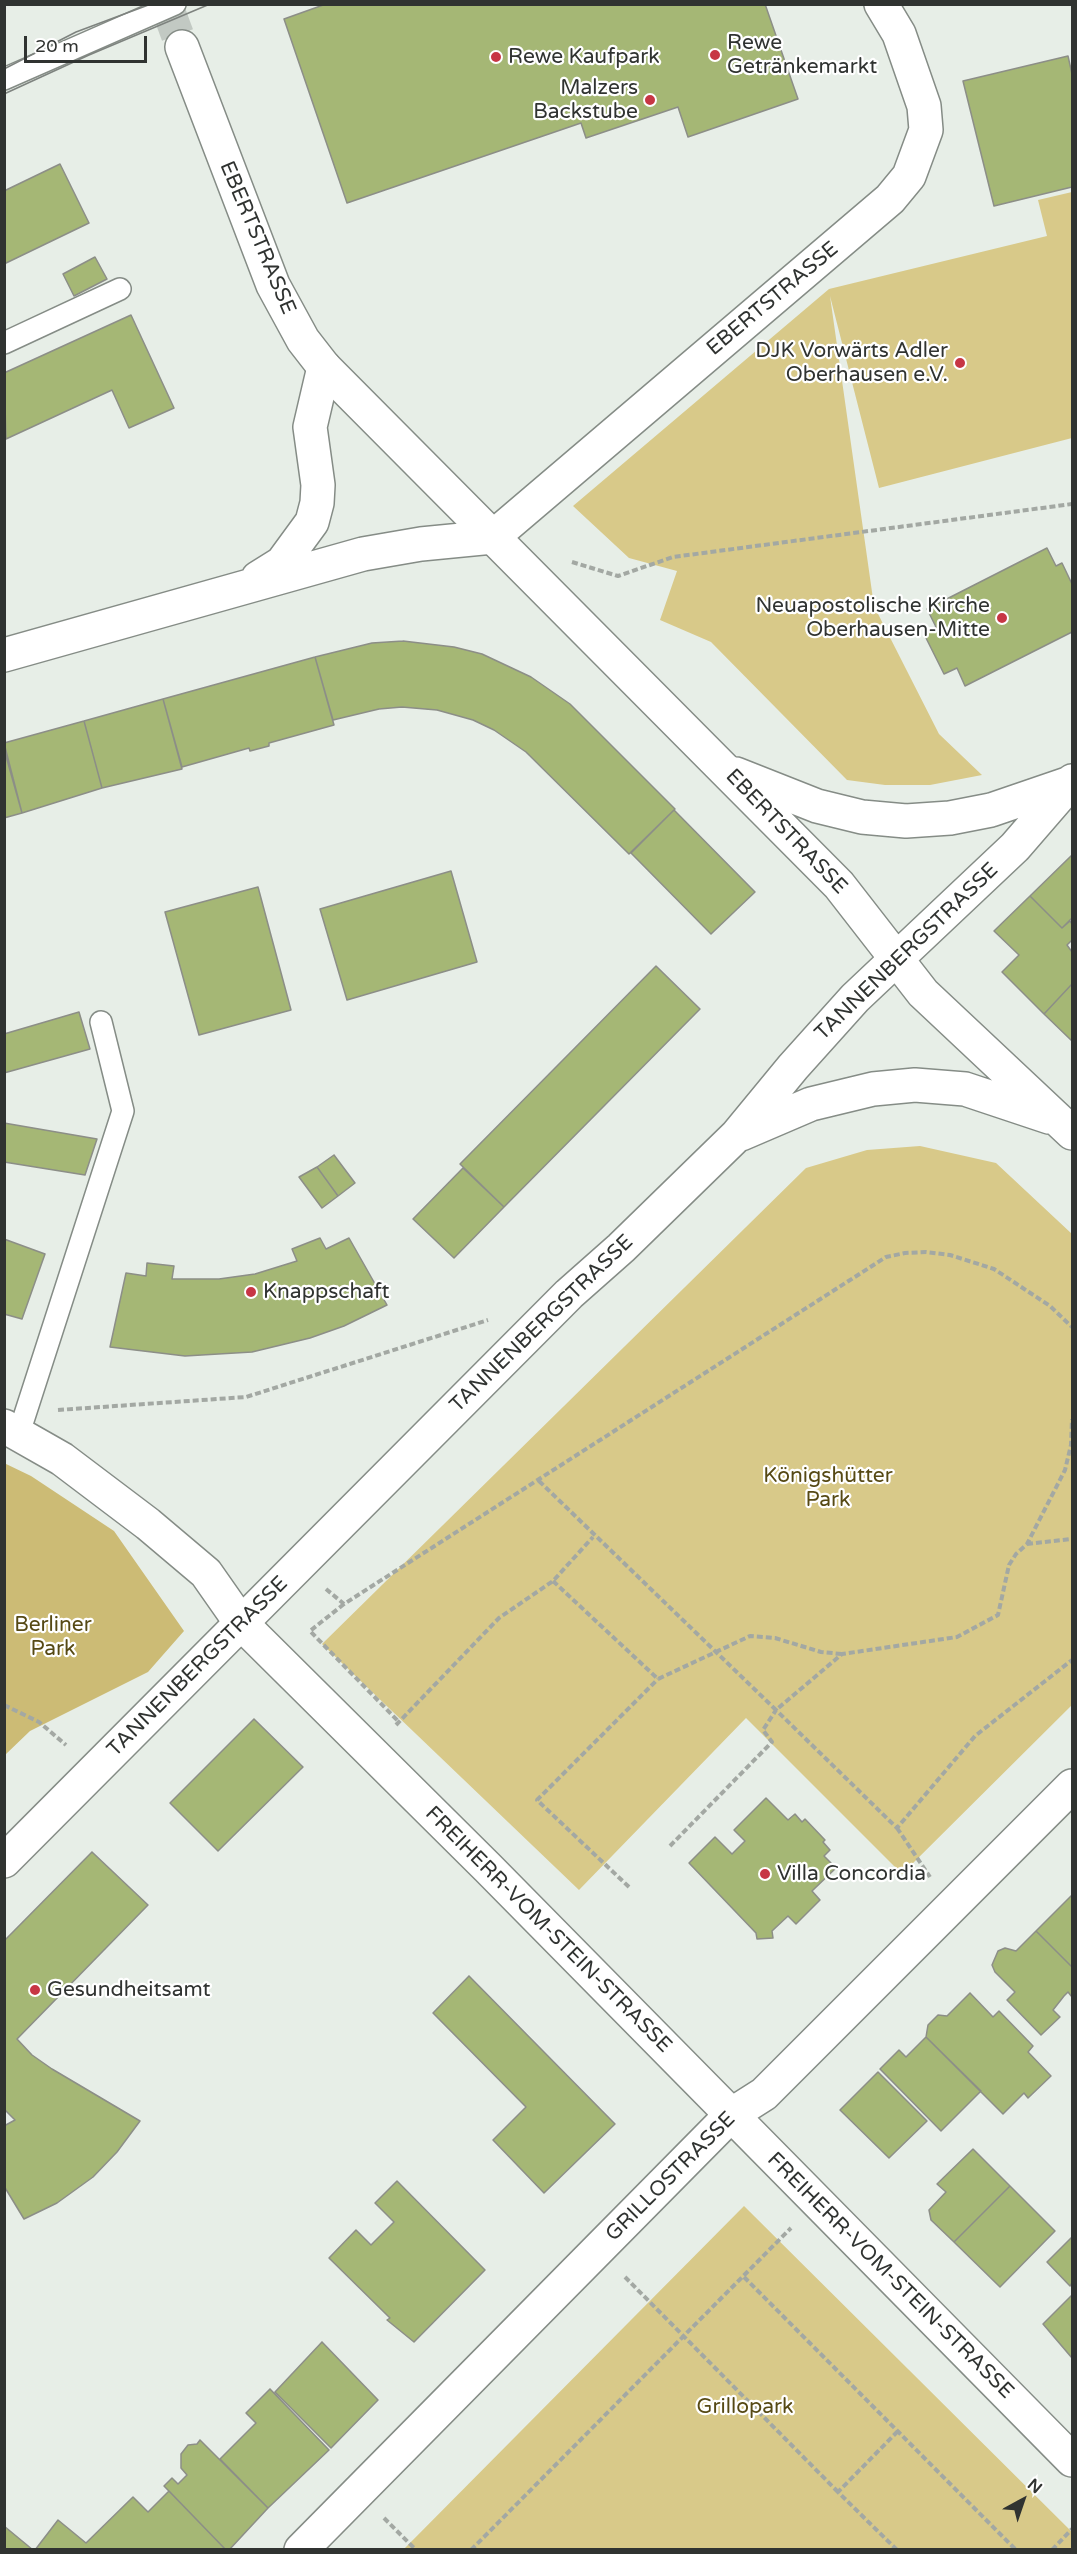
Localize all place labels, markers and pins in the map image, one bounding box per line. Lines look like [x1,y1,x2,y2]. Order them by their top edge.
place label: Rewe Getränkemarkt [727,30,877,80]
place label: Rewe Kaufpark [508,44,660,70]
marker: Rewe Getränkemarkt [708,48,722,62]
marker: Rewe Kaufpark [489,50,503,64]
place label: Malzers Backstube [533,75,638,125]
marker: Malzers Backstube [643,93,657,107]
place label: DJK Vorwärts Adler Oberhausen e.V. [755,338,948,388]
marker: DJK Vorwärts Adler Oberhausen e.V. [953,356,967,370]
place label: Neuapostolische Kirche Oberhausen-Mitte [756,593,990,643]
marker: Neuapostolische Kirche Oberhausen-Mitte [995,611,1009,625]
place label: Knappschaft [263,1279,390,1305]
marker: Knappschaft [244,1285,258,1299]
place label: Villa Concordia [777,1861,926,1887]
marker: Villa Concordia [758,1867,772,1881]
place label: Gesundheitsamt [47,1977,211,2003]
marker: Gesundheitsamt [28,1983,42,1997]

